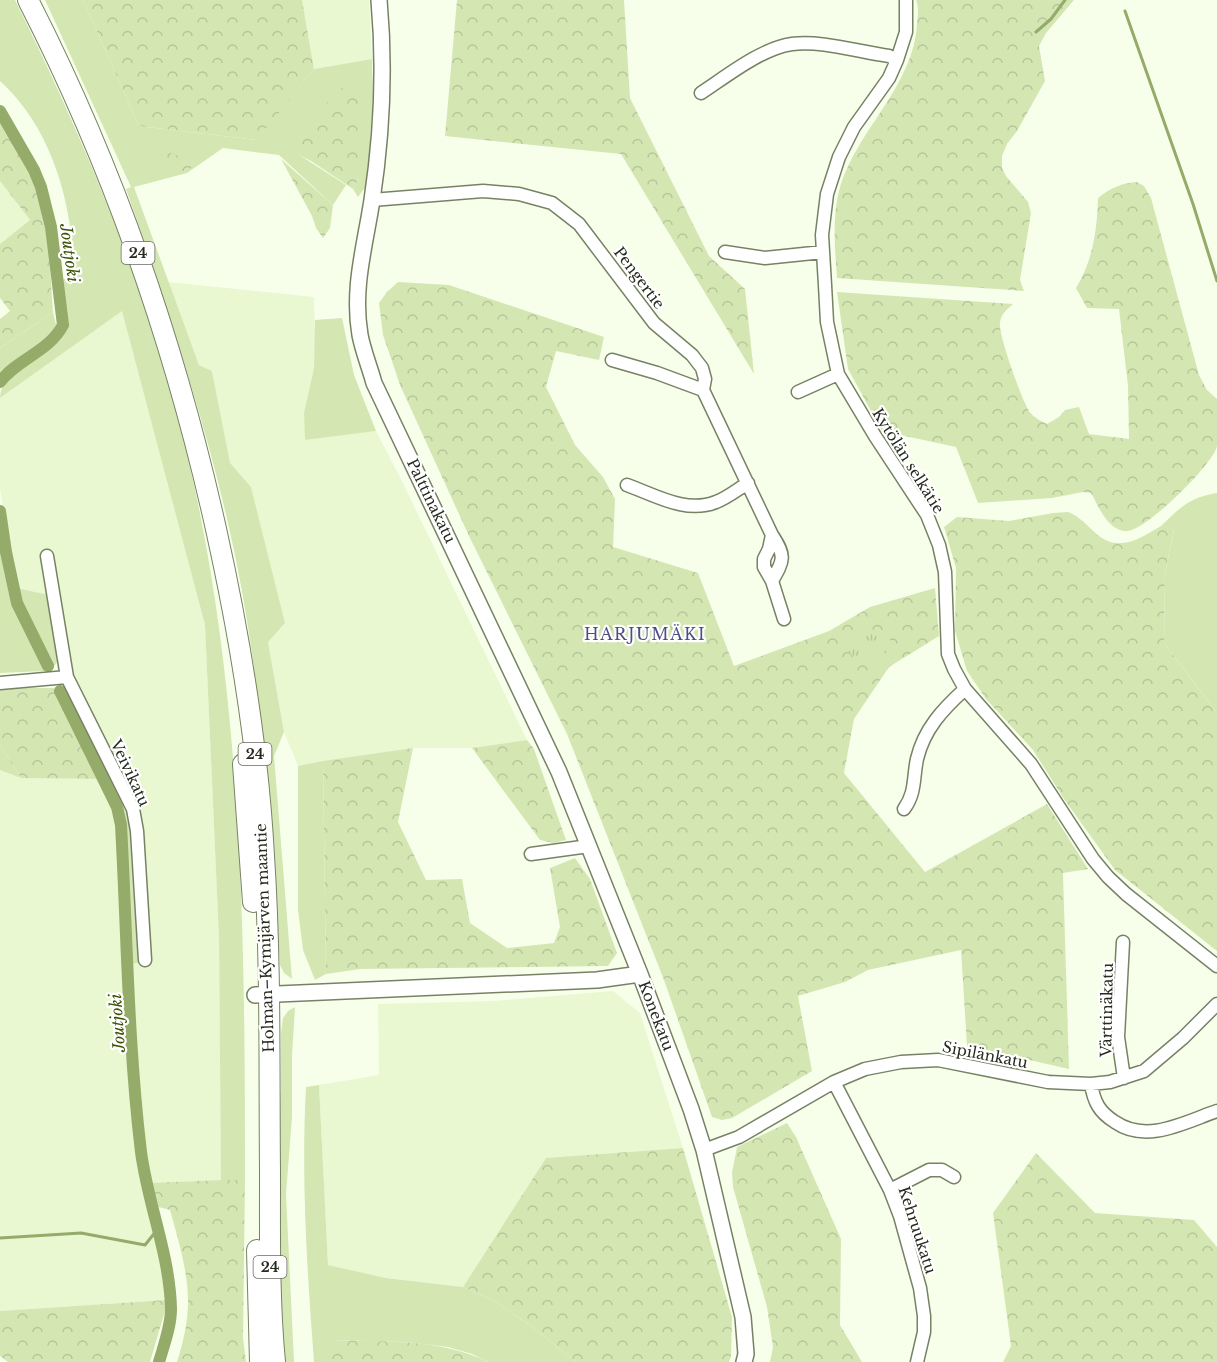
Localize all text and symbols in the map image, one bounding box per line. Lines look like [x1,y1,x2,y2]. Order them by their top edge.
water label: Joutjoki [56,222,84,284]
road number: 24 [122,242,154,264]
street label: Pengertie [610,243,669,312]
street label: Kytölän selkätie [868,405,948,517]
street label: Palttinakatu [403,455,460,546]
district label: HARJUMÄKI [584,624,706,644]
street label: Veivikatu [106,735,154,809]
road number: 24 [238,743,272,765]
street label: Holman–Kymijärven maantie [251,823,278,1053]
street label: Värttinäkatu [1096,963,1117,1058]
street label: Konekatu [634,978,678,1053]
water label: Joutjoki [105,993,129,1054]
street label: Sipilänkatu [941,1037,1030,1072]
street label: Kehruukatu [894,1184,941,1276]
road number: 24 [254,1256,286,1278]

